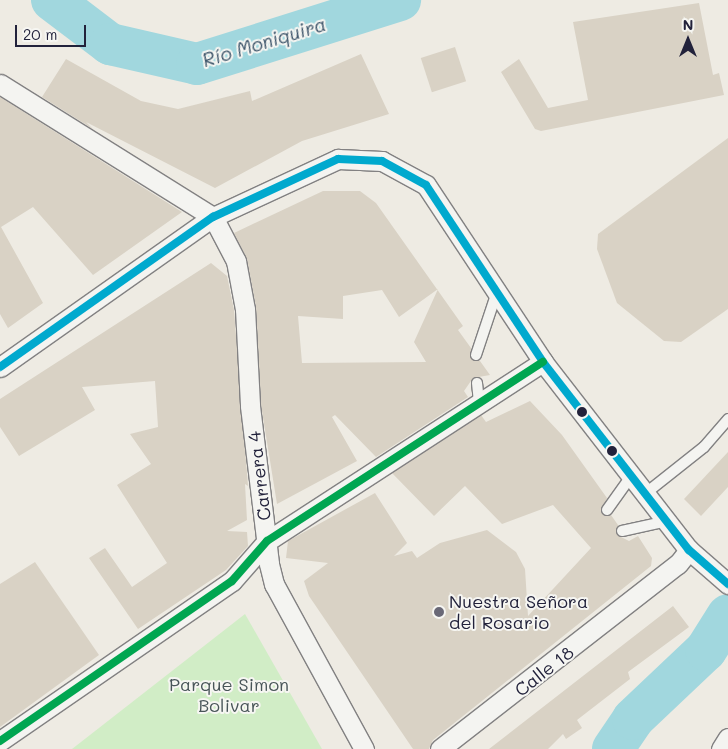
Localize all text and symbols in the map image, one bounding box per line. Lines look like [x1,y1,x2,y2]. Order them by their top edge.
water label: Río Moniquira [199,12,329,72]
scale bar [18,15,89,47]
north arrow [663,15,713,65]
text: N [683,15,693,34]
text: 20 m [23,24,57,44]
unlabelled marker [577,407,587,417]
street label: Carrera 4 [243,430,275,522]
unlabelled marker [607,446,617,456]
place label: Nuestra Señora del Rosario [449,591,588,634]
marker: Nuestra Señora del Rosario [433,606,445,618]
street label: Calle 18 [510,641,578,701]
park label: Parque Simon Bolivar [169,674,289,716]

